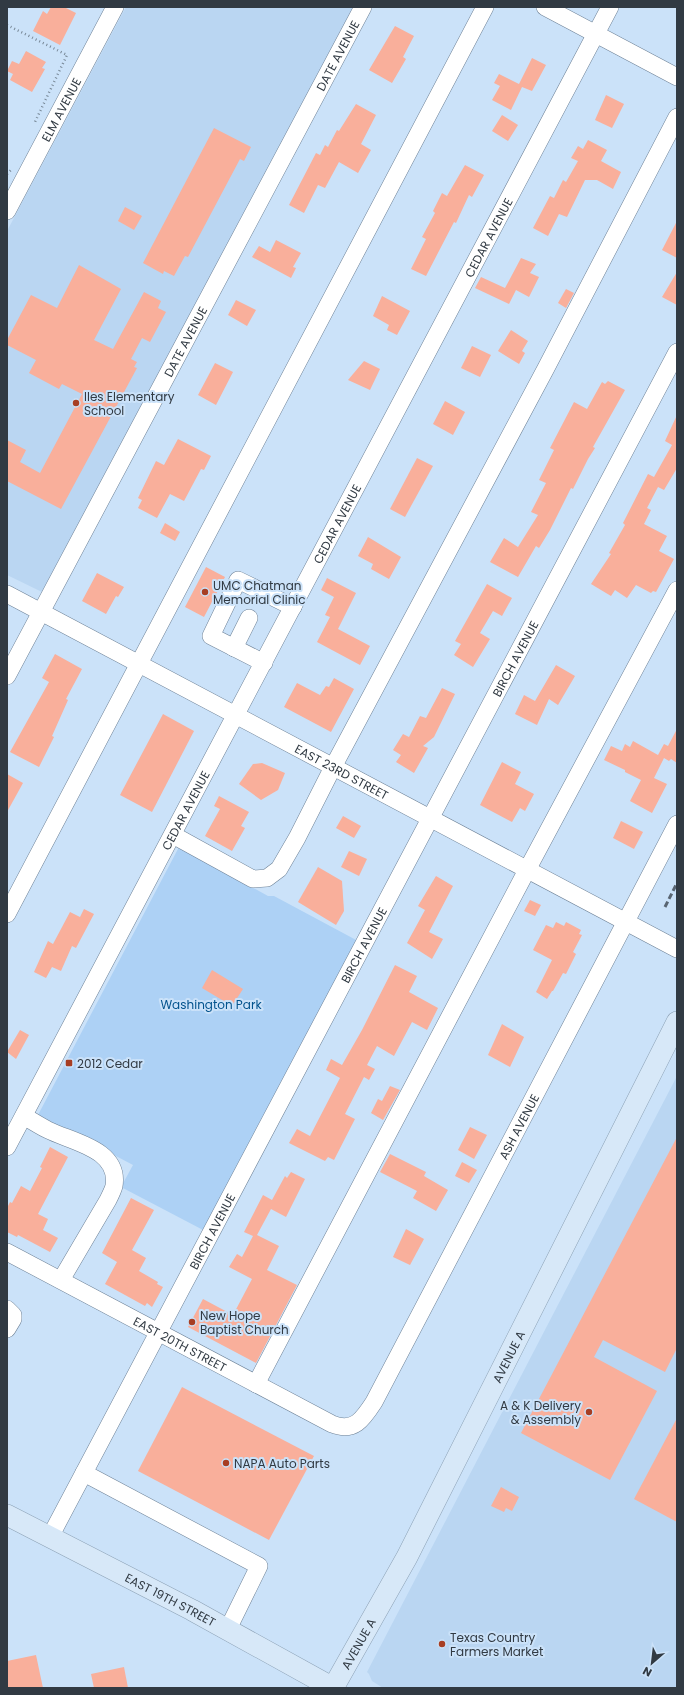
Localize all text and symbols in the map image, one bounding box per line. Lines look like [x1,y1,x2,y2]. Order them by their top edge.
street label: DATE AVENUE [312,17,363,94]
street label: ELM AVENUE [37,74,85,144]
street label: CEDAR AVENUE [460,195,516,280]
street label: DATE AVENUE [159,303,211,380]
place label: Iles Elementary School [84,388,175,419]
marker: Iles Elementary School [71,398,81,408]
street label: CEDAR AVENUE [309,481,365,566]
place label: UMC Chatman Memorial Clinic [213,577,306,608]
marker: UMC Chatman Memorial Clinic [200,587,210,597]
street label: BIRCH AVENUE [488,618,542,699]
street label: EAST 23RD STREET [292,740,392,803]
street label: CEDAR AVENUE [157,768,213,853]
street label: BIRCH AVENUE [336,904,390,986]
park label: Washington Park [160,996,262,1013]
place label: 2012 Cedar [77,1055,143,1072]
marker: 2012 Cedar [64,1058,74,1068]
street label: ASH AVENUE [494,1091,543,1162]
street label: BIRCH AVENUE [185,1190,239,1272]
place label: New Hope Baptist Church [200,1307,289,1338]
street label: EAST 20TH STREET [131,1312,230,1376]
marker: New Hope Baptist Church [187,1317,197,1327]
street label: AVENUE A [488,1328,528,1386]
place label: A & K Delivery & Assembly [500,1397,581,1428]
marker: A & K Delivery & Assembly [584,1407,594,1417]
place label: NAPA Auto Parts [234,1455,330,1472]
marker: NAPA Auto Parts [221,1458,231,1468]
street label: EAST 19TH STREET [122,1569,219,1630]
street label: AVENUE A [337,1615,379,1672]
place label: Texas Country Farmers Market [450,1629,543,1660]
marker: Texas Country Farmers Market [437,1639,447,1649]
north arrow [632,1643,672,1683]
text: N [640,1663,655,1681]

